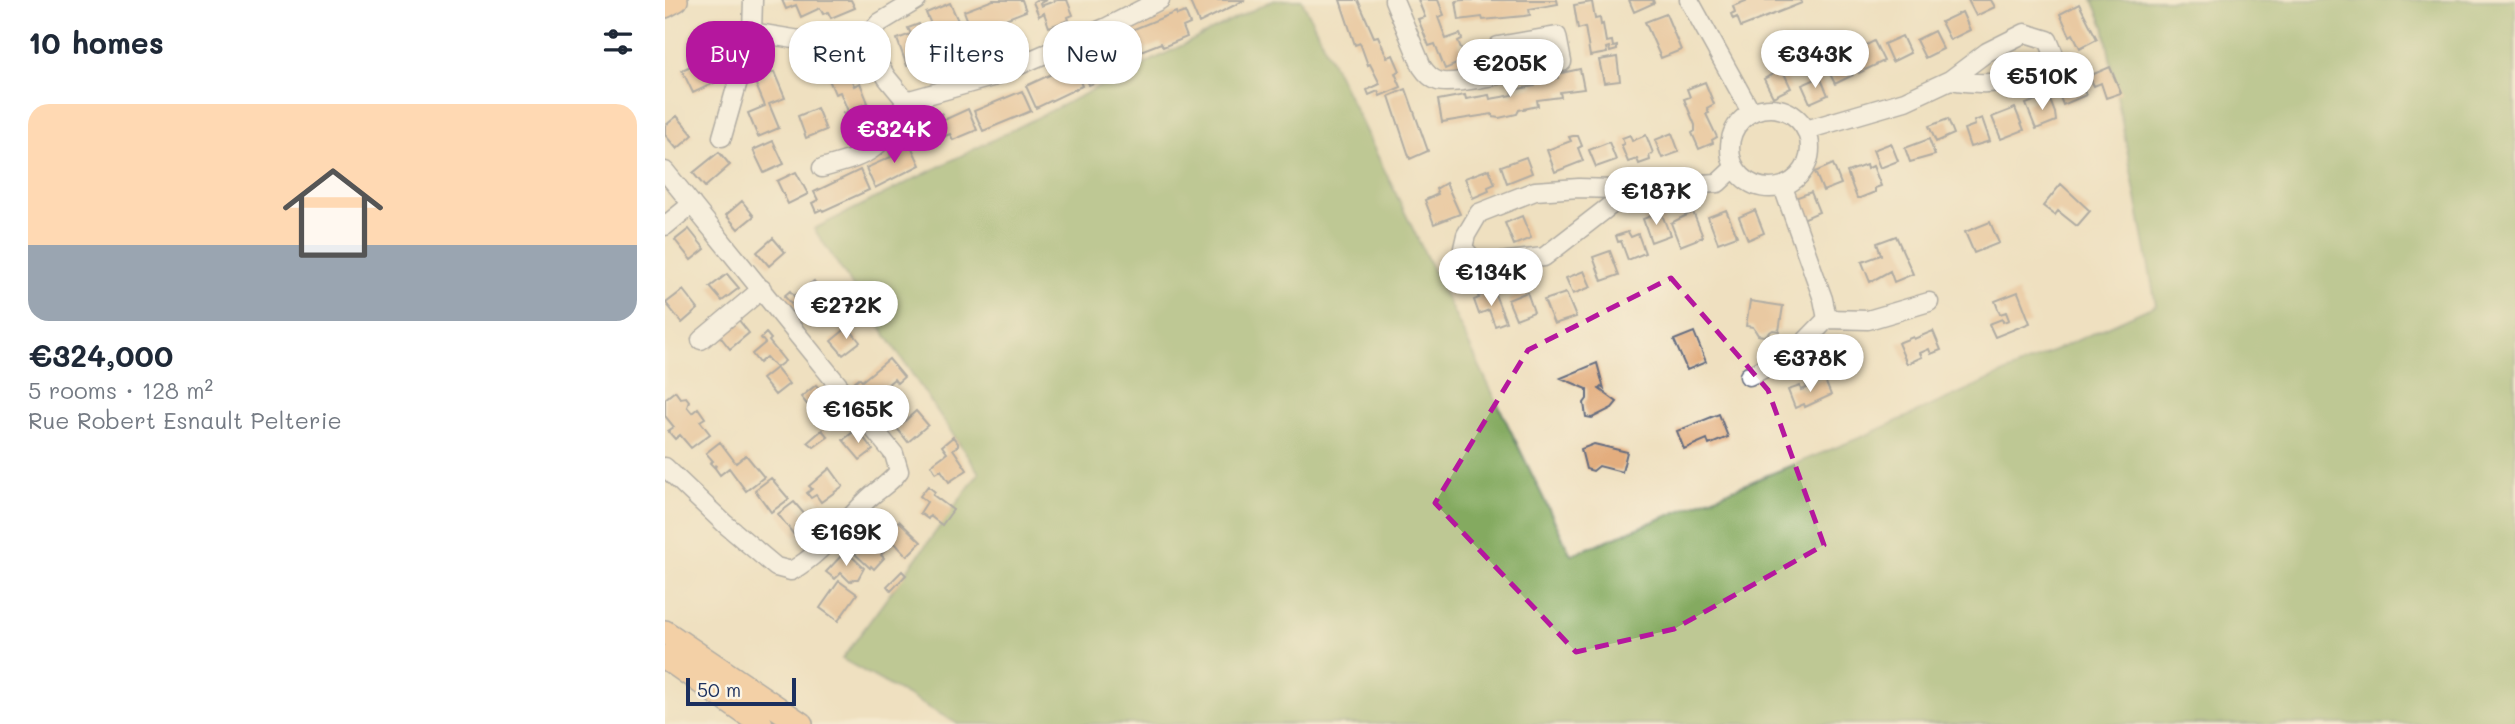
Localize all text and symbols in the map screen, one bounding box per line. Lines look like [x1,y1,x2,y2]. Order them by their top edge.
chip: Buy [686,21,775,84]
chip: Rent [789,21,891,84]
chip: Filters [905,21,1029,84]
chip: New [1043,21,1142,84]
text: 10 homes [28,22,164,62]
icon: filters [599,23,637,61]
pin: €343K [1766,31,1864,90]
text: €343K [1777,38,1853,68]
pin: €205K [1461,40,1559,99]
text: €205K [1473,47,1547,77]
pin: €510K [1993,52,2091,112]
text: €510K [2006,60,2078,90]
pin: €324K [845,106,943,165]
text: €324K [856,113,932,143]
icon: home [270,150,396,276]
pin: €187K [1607,168,1705,227]
text: €187K [1620,175,1692,205]
pin: €134K [1442,248,1540,308]
text: €134K [1455,256,1527,286]
pin: €272K [797,282,895,341]
text: €272K [810,289,882,319]
pin: €378K [1761,334,1859,394]
text: €324,000 [28,335,173,375]
text: €378K [1773,342,1847,372]
text: 5 rooms · 128 m² [28,375,213,405]
pin: €165K [809,386,907,445]
text: €165K [822,393,894,423]
text: Rue Robert Esnault Pelterie [28,405,342,435]
pin: €169K [797,508,895,568]
text: €169K [810,516,882,546]
scale bar [686,675,796,707]
text: 50 m [697,677,741,702]

